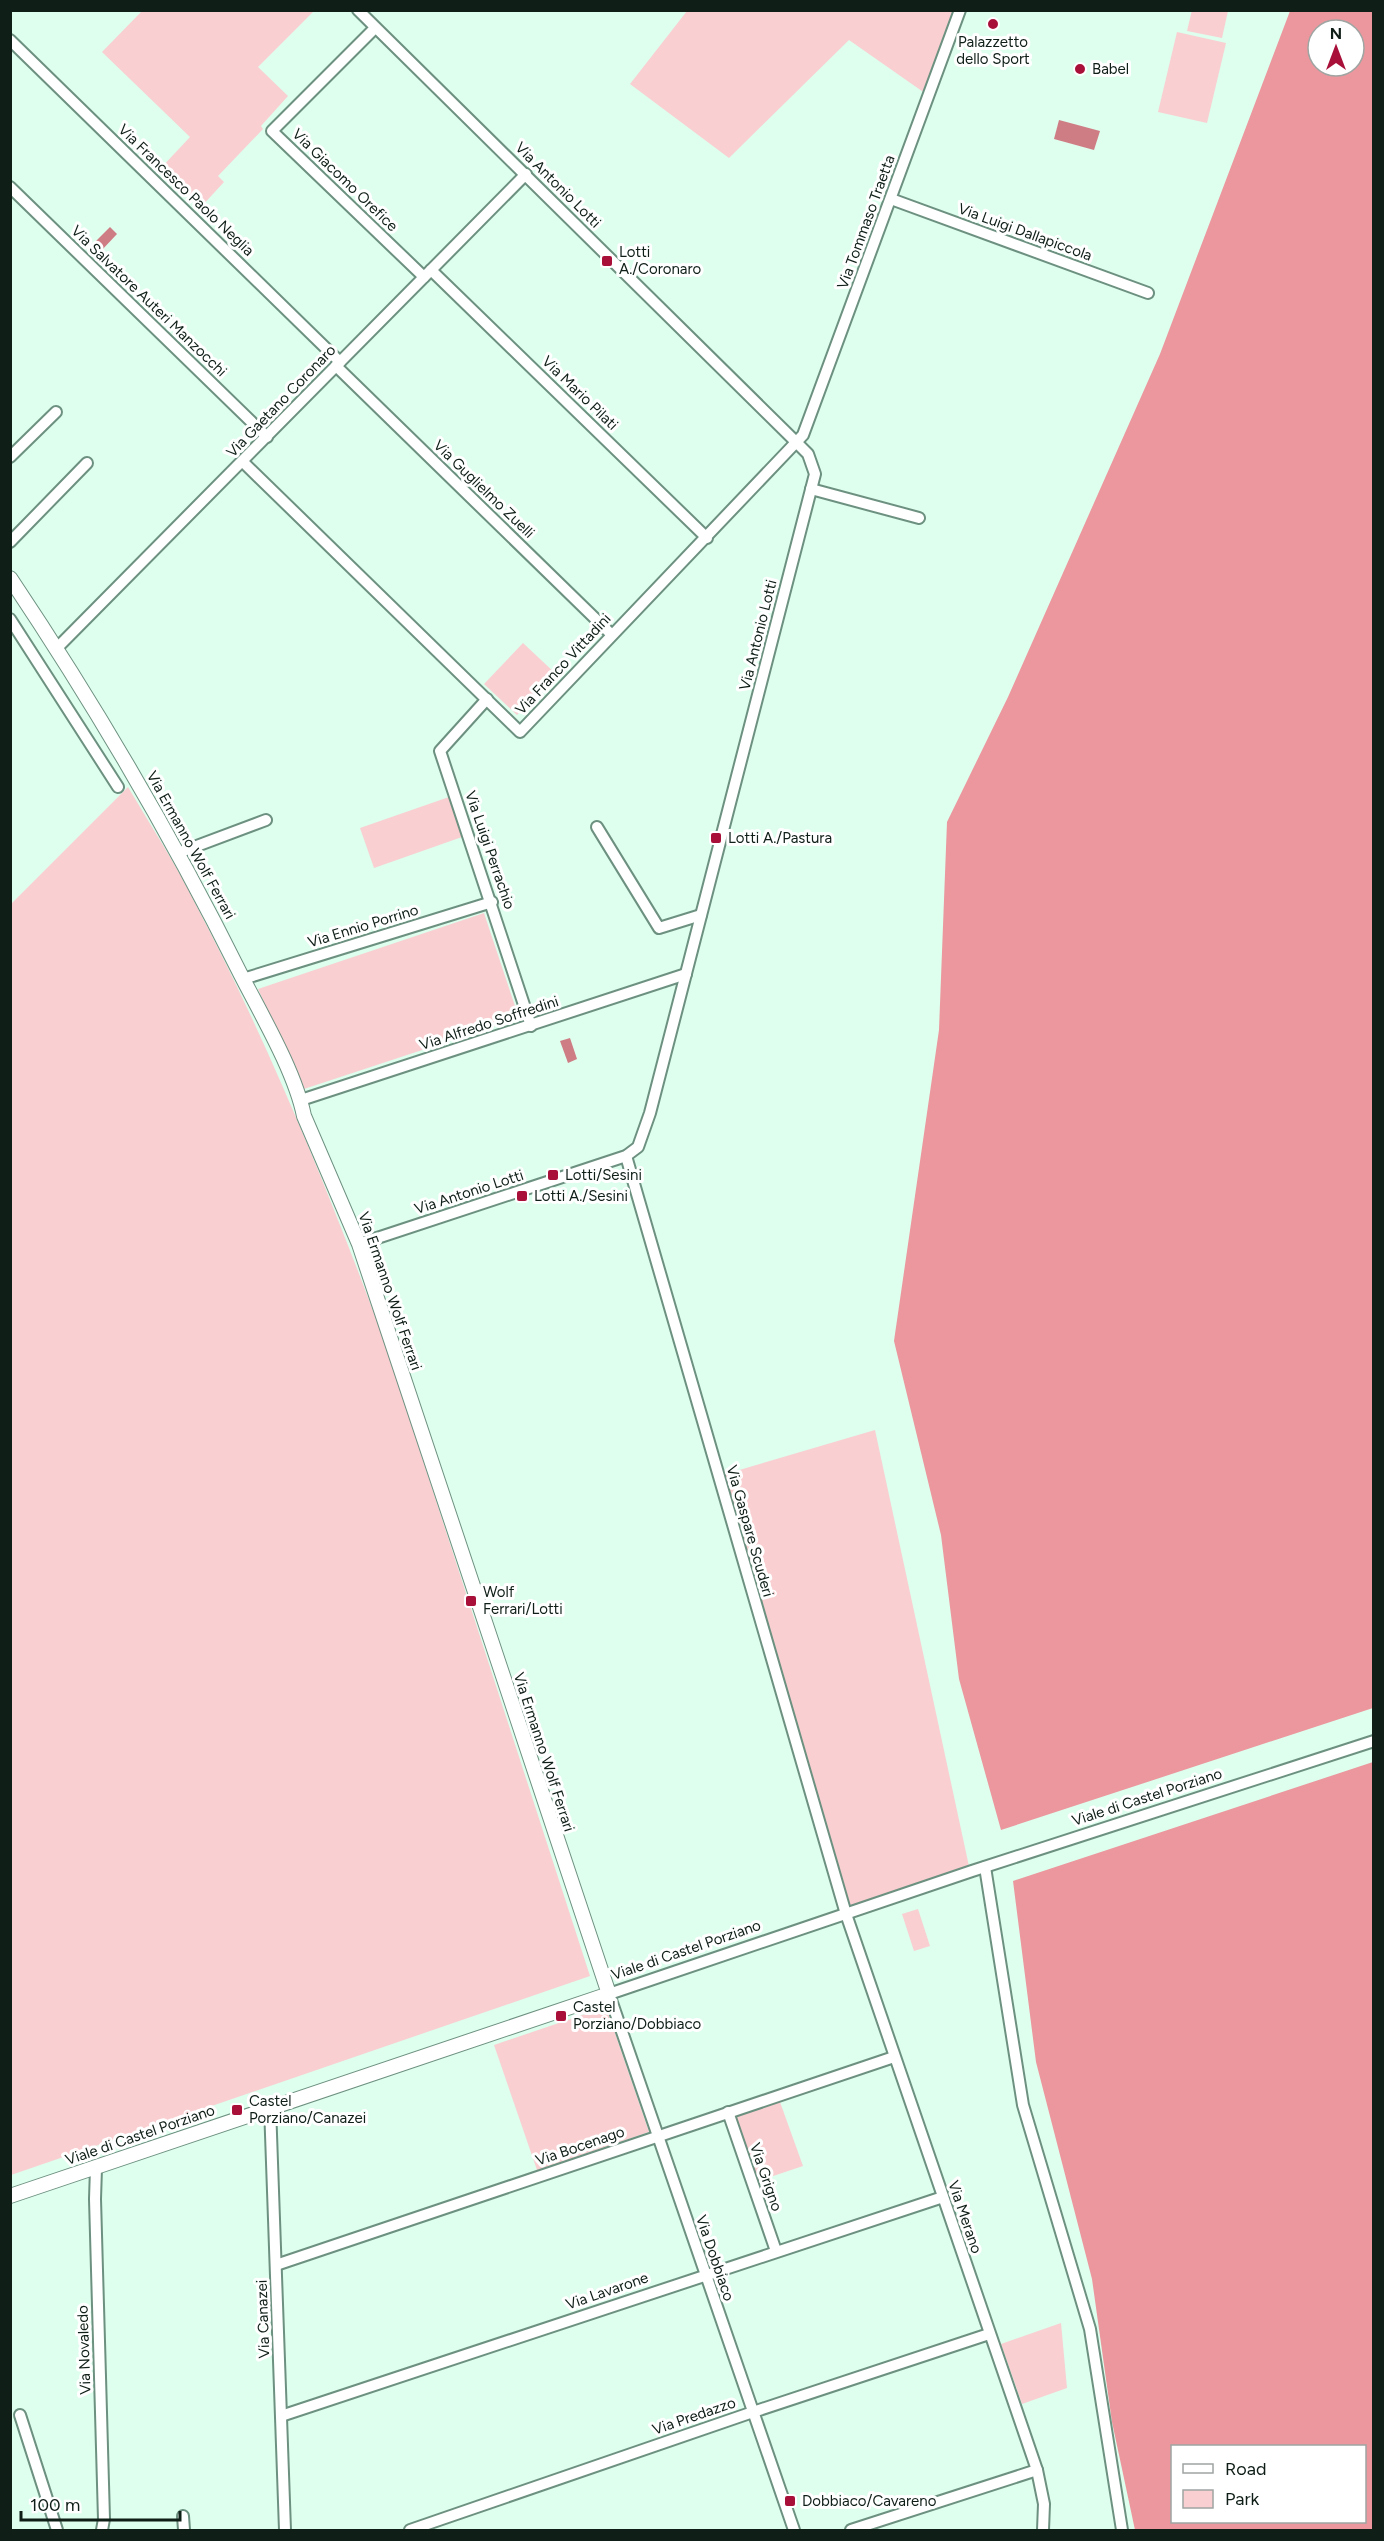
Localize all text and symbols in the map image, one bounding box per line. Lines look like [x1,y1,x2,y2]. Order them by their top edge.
marker: Palazzetto dello Sport [986,17,1000,31]
north arrow [1306,18,1366,78]
text: N [1330,24,1342,43]
place label: Palazzetto dello Sport [956,33,1030,68]
place label: Babel [1092,60,1129,78]
marker: Babel [1073,62,1087,76]
street label: Via Francesco Paolo Neglia [114,120,258,260]
street label: Via Giacomo Orefice [288,125,402,235]
street label: Via Antonio Lotti [511,138,605,232]
street label: Via Tommaso Traetta [833,153,899,291]
street label: Via Luigi Dallapiccola [956,199,1094,265]
street label: Via Salvatore Auteri Manzocchi [67,222,231,380]
place label: Lotti A./Coronaro [619,243,701,278]
marker: Lotti A./Coronaro [600,254,614,268]
street label: Via Gaetano Coronaro [223,341,340,461]
street label: Via Mario Pilati [538,352,622,434]
street label: Via Guglielmo Zuelli [430,436,538,542]
street label: Via Antonio Lotti [736,578,780,692]
street label: Via Franco Vittadini [511,610,615,718]
street label: Via Ermanno Wolf Ferrari [143,768,239,922]
street label: Via Luigi Perrachio [461,788,519,912]
place label: Lotti A./Pastura [728,829,832,847]
marker: Lotti A./Pastura [709,831,723,845]
street label: Via Ennio Porrino [306,901,421,951]
street label: Via Alfredo Soffredini [417,992,561,1054]
street label: Via Antonio Lotti [412,1166,526,1218]
place label: Lotti/Sesini [565,1166,642,1184]
marker: Lotti/Sesini [546,1168,560,1182]
place label: Lotti A./Sesini [534,1187,628,1205]
marker: Lotti A./Sesini [515,1189,529,1203]
street label: Via Ermanno Wolf Ferrari [354,1209,426,1373]
street label: Via Gaspare Scuderi [723,1463,777,1599]
place label: Wolf Ferrari/Lotti [483,1583,563,1618]
marker: Wolf Ferrari/Lotti [464,1594,478,1608]
street label: Via Ermanno Wolf Ferrari [510,1670,578,1834]
street label: Viale di Castel Porziano [1070,1764,1225,1830]
street label: Viale di Castel Porziano [609,1916,763,1984]
place label: Castel Porziano/Dobbiaco [573,1998,702,2033]
marker: Castel Porziano/Dobbiaco [554,2009,568,2023]
place label: Castel Porziano/Canazei [249,2092,366,2127]
street label: Viale di Castel Porziano [63,2101,217,2169]
marker: Castel Porziano/Canazei [230,2103,244,2117]
street label: Via Bocenago [533,2122,627,2170]
street label: Via Grigno [746,2140,786,2214]
street label: Via Merano [944,2178,986,2256]
street label: Via Dobbiaco [692,2213,738,2304]
street label: Via Lavarone [563,2268,651,2314]
street label: Via Canazei [253,2279,273,2359]
street label: Via Novaledo [73,2305,95,2395]
street label: Via Predazzo [650,2393,738,2439]
legend [1171,2445,1366,2523]
text: Road [1225,2458,1266,2480]
scale bar [21,2484,180,2522]
text: Park [1225,2488,1260,2510]
place label: Dobbiaco/Cavareno [802,2492,937,2510]
text: 100 m [30,2494,80,2516]
marker: Dobbiaco/Cavareno [783,2494,797,2508]

